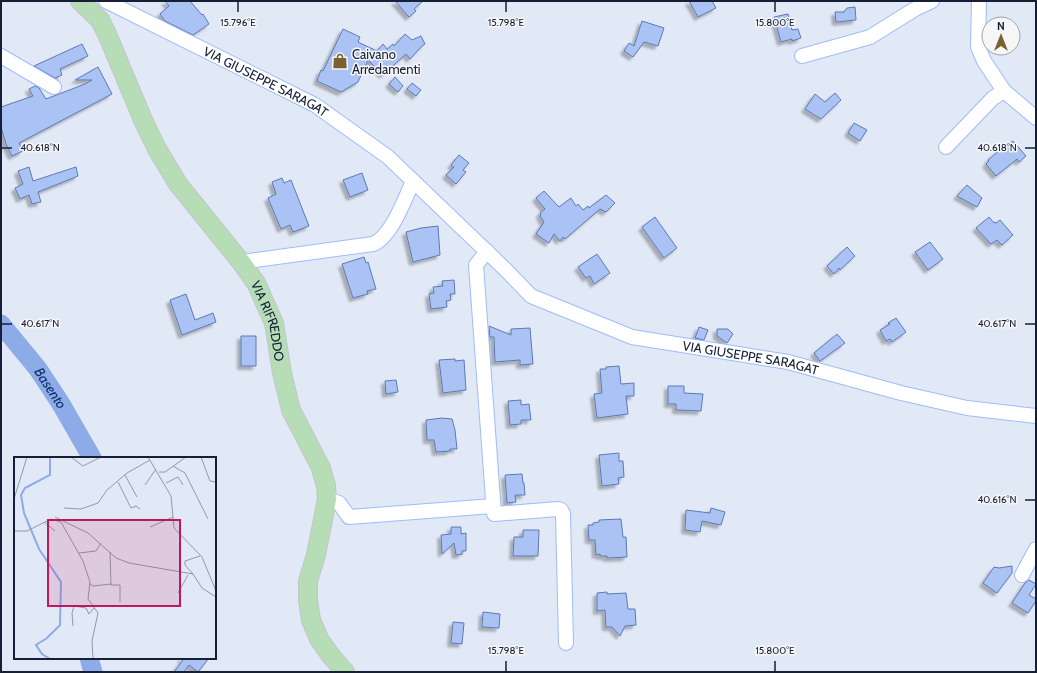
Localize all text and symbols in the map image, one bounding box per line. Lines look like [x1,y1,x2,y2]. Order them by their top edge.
text: 15.796°E [220,16,256,29]
text: 15.798°E [488,16,524,29]
text: 15.800°E [755,16,795,29]
north arrow [981,16,1021,56]
text: N [997,19,1005,33]
street label: VIA GIUSEPPE SARAGAT [201,43,331,120]
place label: Caivano Arredamenti [352,46,421,77]
shop icon: Caivano Arredamenti [331,52,349,70]
text: 40.618°N [20,141,60,154]
text: 40.618°N [977,141,1017,154]
street label: VIA RIFREDDO [248,278,288,362]
text: 40.617°N [21,317,59,330]
text: 40.617°N [978,317,1016,330]
street label: VIA GIUSEPPE SARAGAT [682,337,820,378]
water label: Basento [30,364,71,412]
inset map [14,457,216,659]
text: 40.616°N [977,493,1017,506]
text: 15.798°E [488,644,524,657]
text: 15.800°E [755,644,795,657]

